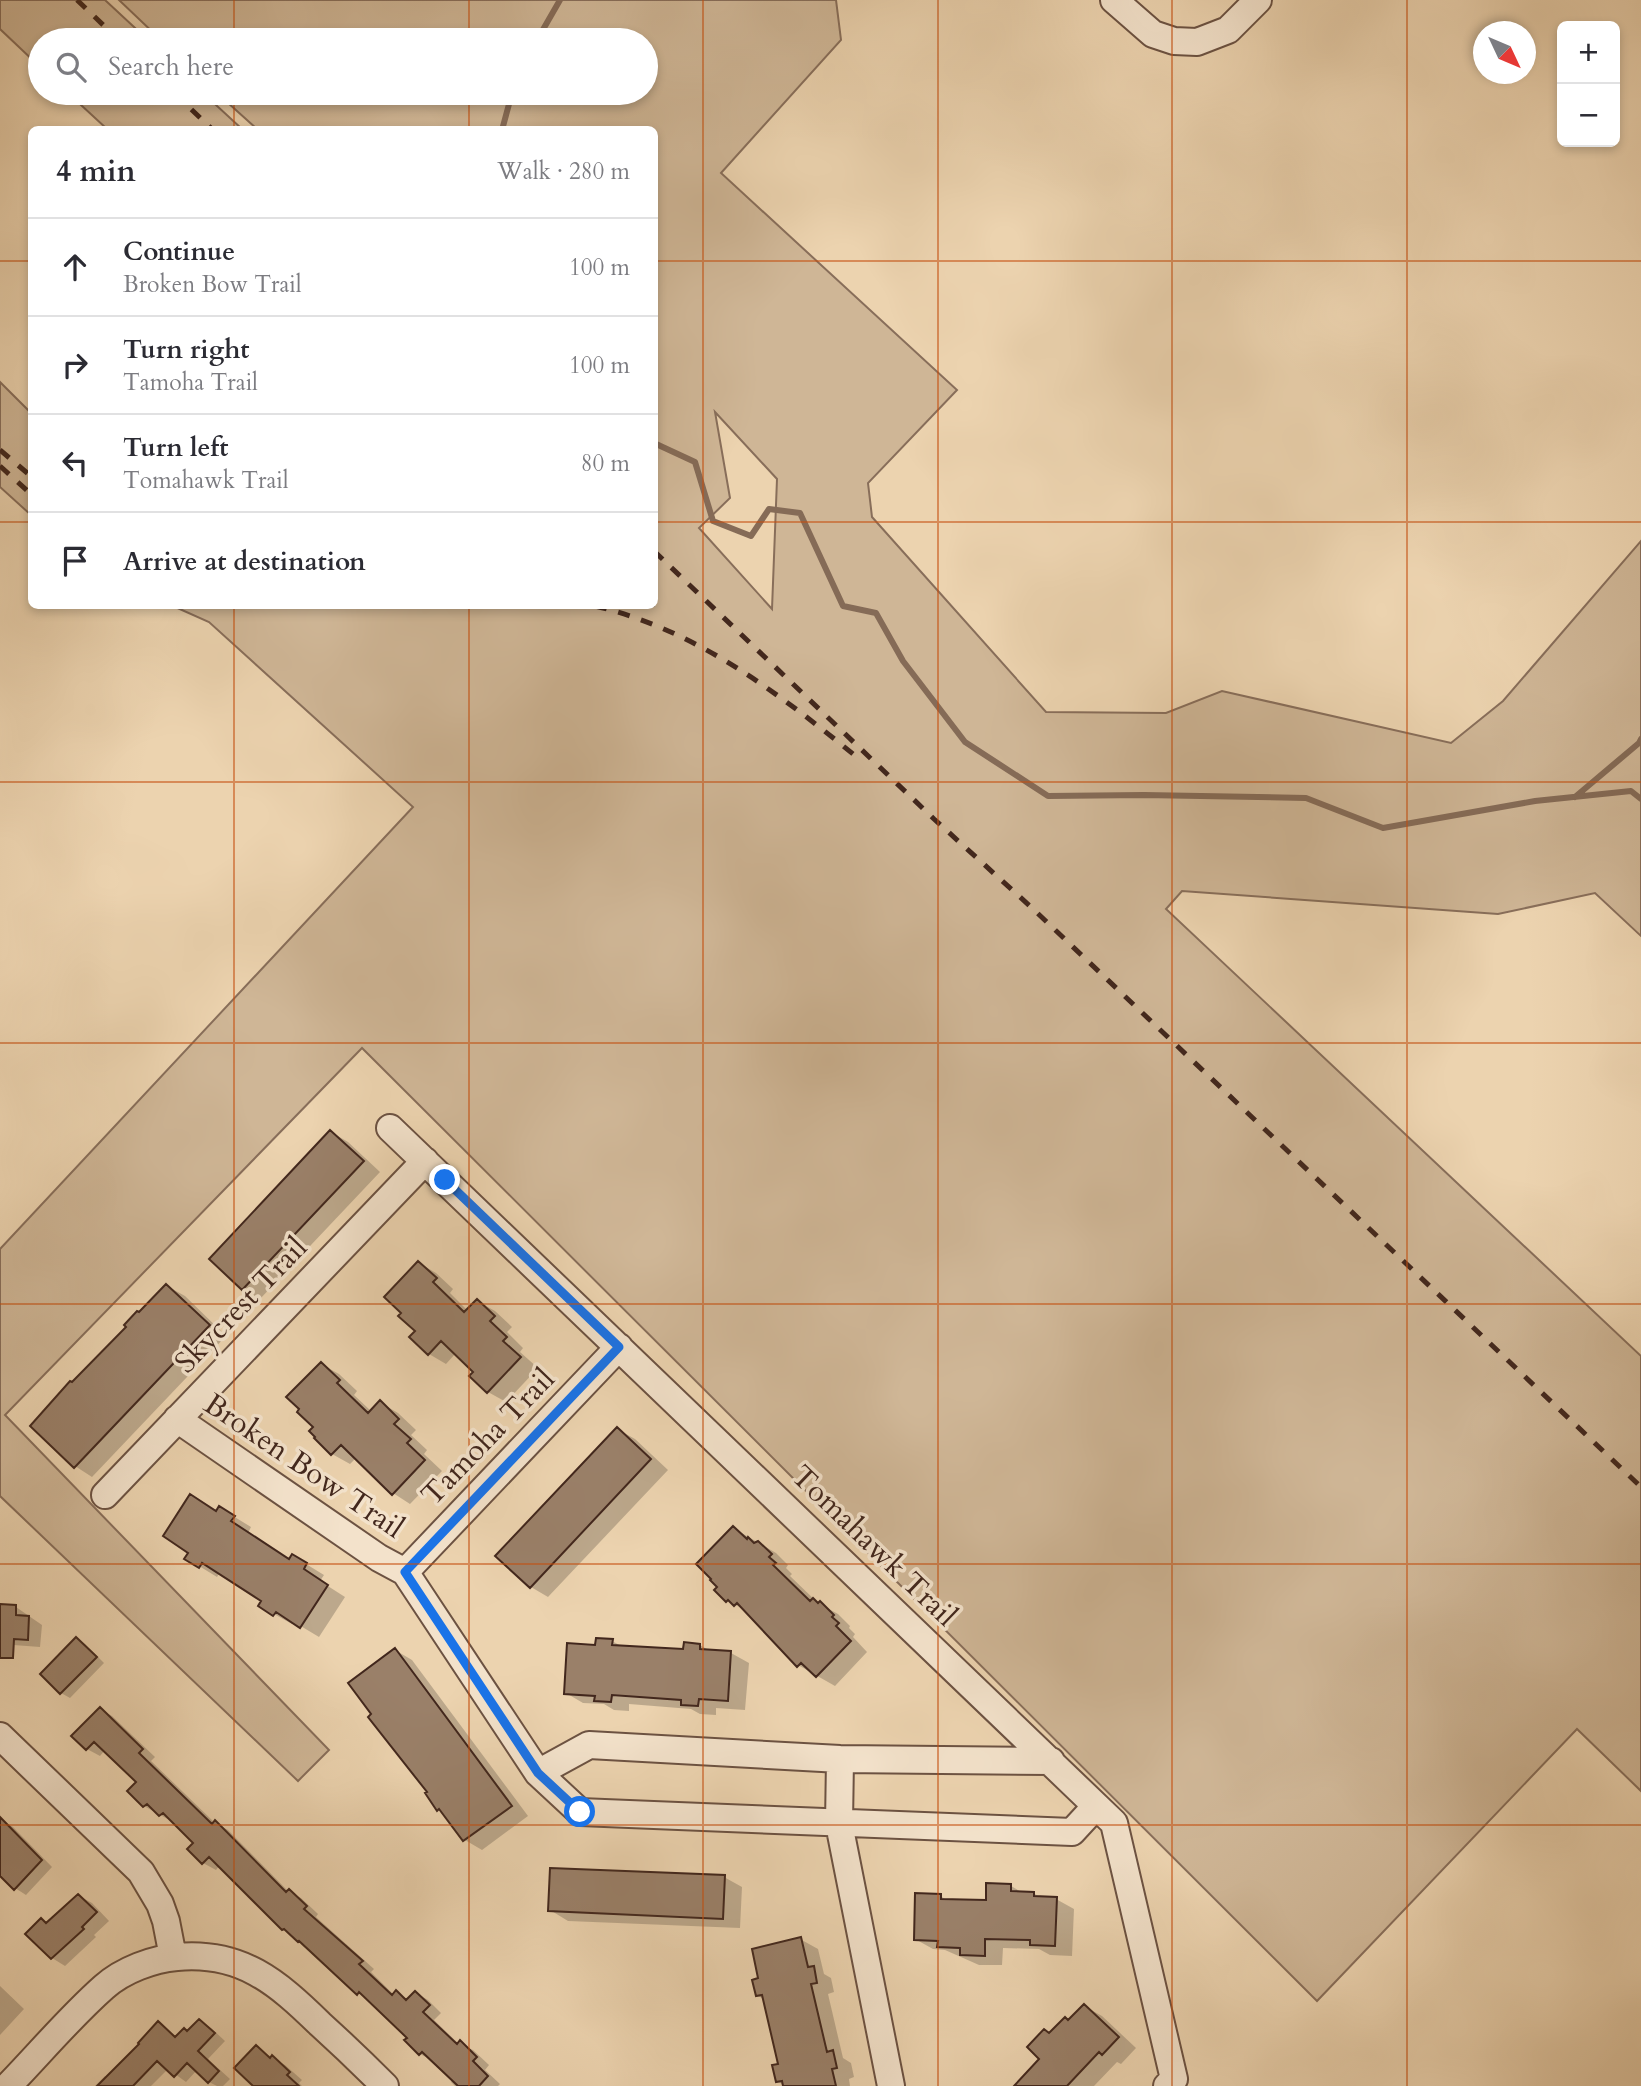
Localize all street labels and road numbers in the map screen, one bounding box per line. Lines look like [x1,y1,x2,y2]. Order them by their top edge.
street label: Skycrest Trail [166,1228,317,1382]
street label: Tamoha Trail [412,1359,564,1515]
street label: Broken Bow Trail [196,1384,412,1548]
street label: Tomahawk Trail [782,1456,966,1636]

